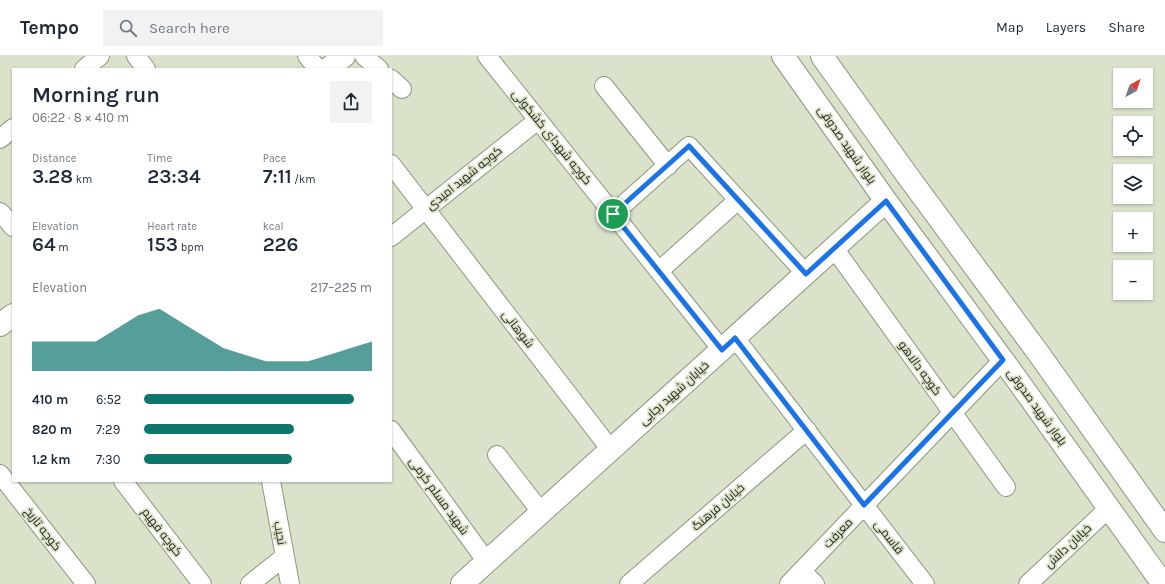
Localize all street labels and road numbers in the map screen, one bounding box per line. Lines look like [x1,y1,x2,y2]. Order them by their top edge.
street label: کوچه شهدای کشکولی [508,87,595,189]
street label: بلوار شهید صدوقی [815,103,879,187]
street label: کوچه شهید امیدی [423,143,506,214]
street label: شوهانی [499,307,537,351]
street label: کوچه دالاهو [894,338,945,399]
street label: خیابان شهید رجایی [636,358,712,428]
street label: بلوار شهید صدوقی [1004,366,1070,448]
street label: شهید مسلم کرمی [405,454,472,538]
street label: خیابان فرهنگ [689,480,747,534]
street label: کوچه تاریخ [20,504,64,555]
street label: کوچه فهیم [137,505,185,560]
street label: معرفت [820,515,856,551]
street label: قاسمی [871,517,907,557]
street label: نجیب [271,520,289,546]
street label: خیابان دانش [1042,521,1094,571]

